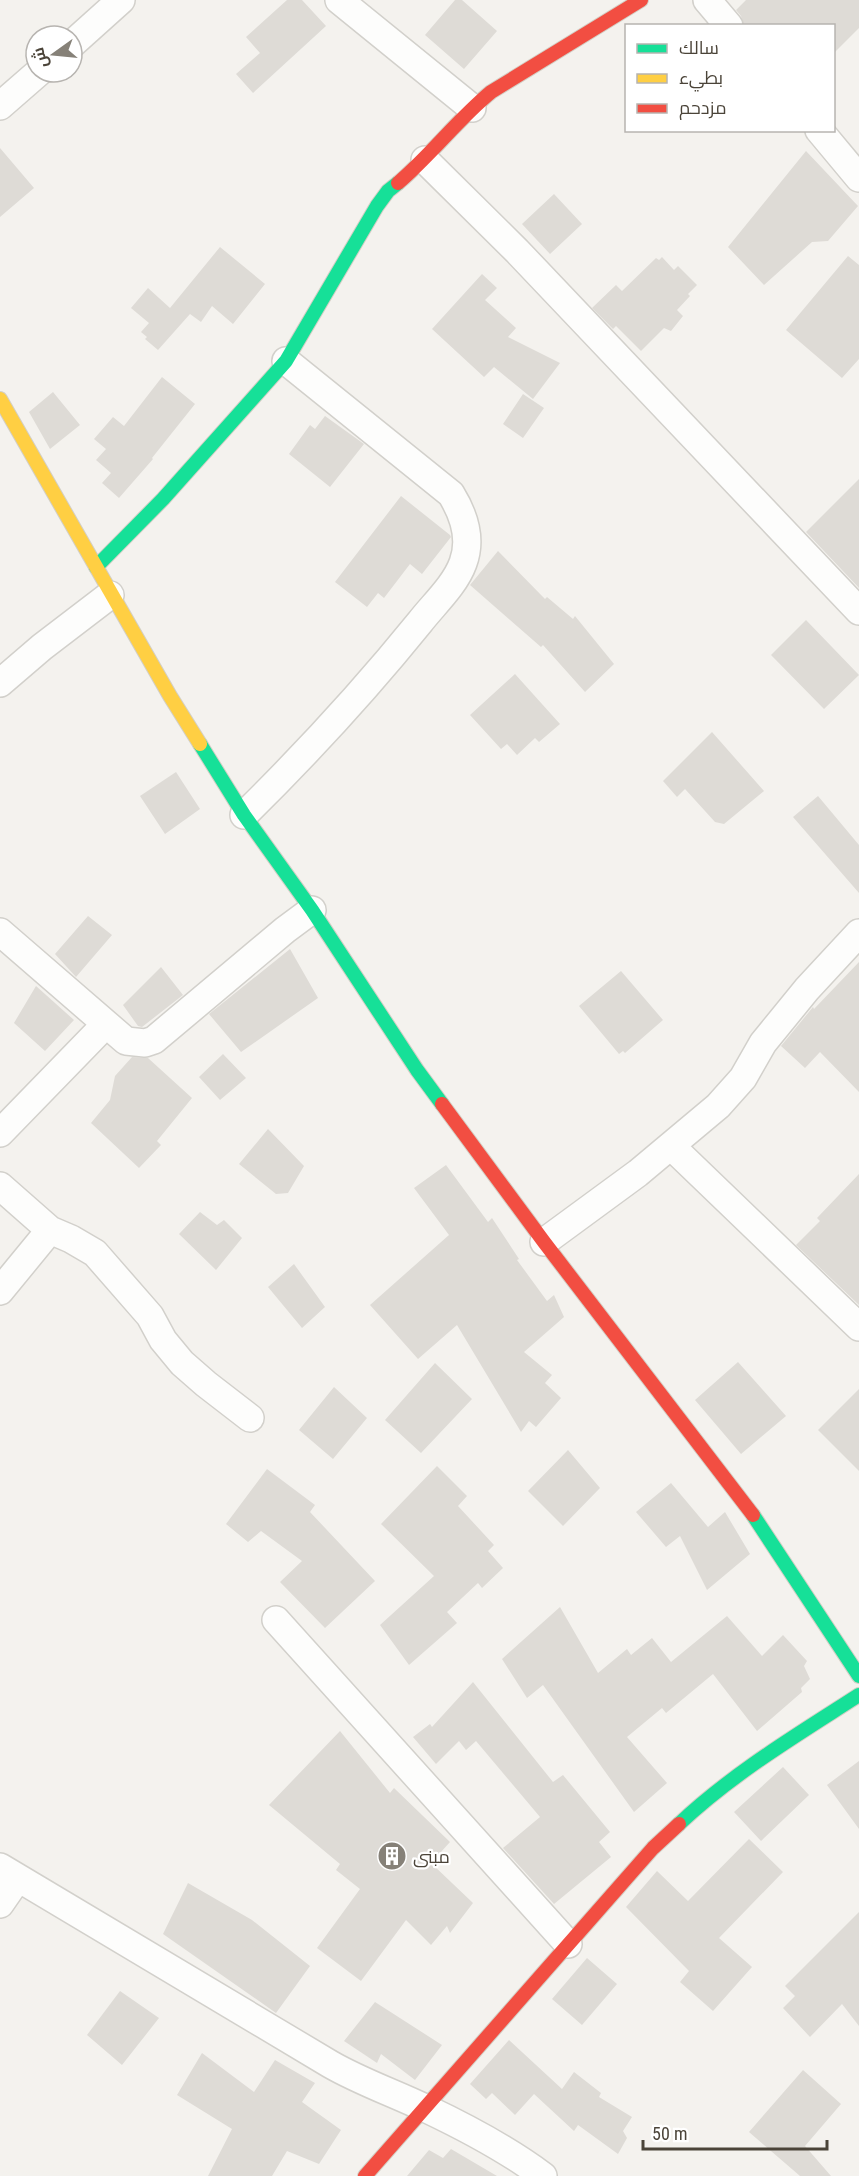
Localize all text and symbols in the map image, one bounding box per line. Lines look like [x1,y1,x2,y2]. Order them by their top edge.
north arrow [24,24,84,84]
legend [625,24,835,132]
text: سالك [679,37,719,58]
text: ش [28,45,52,70]
text: بطيء [679,67,723,92]
text: مزدحم [679,97,727,120]
building icon: مبنى [376,1840,408,1872]
place label: مبنى [413,1846,450,1868]
scale bar [643,2113,828,2151]
text: 50 m [652,2123,687,2144]

